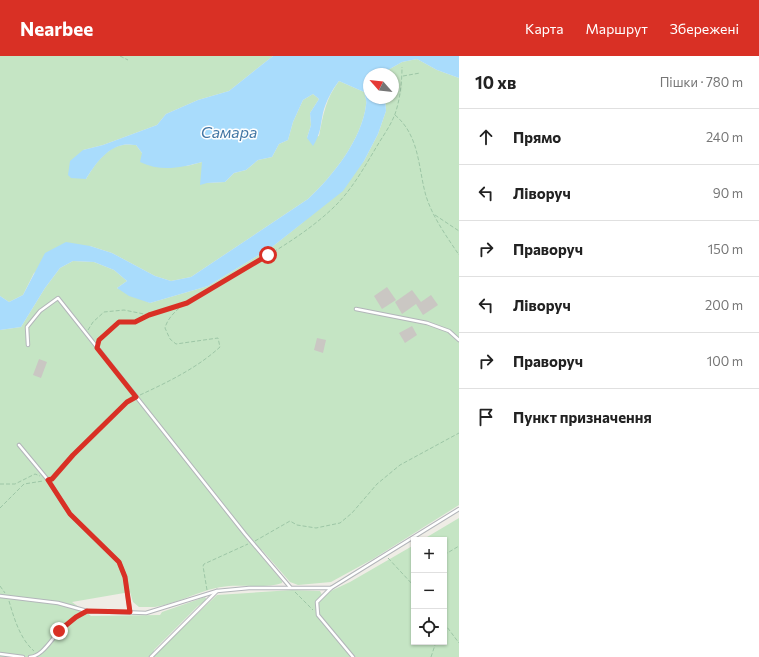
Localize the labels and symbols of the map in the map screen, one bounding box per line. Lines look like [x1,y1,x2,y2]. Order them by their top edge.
north arrow [363,68,399,104]
water label: Самара [201,122,257,141]
route start [259,246,277,264]
route end [50,622,68,640]

